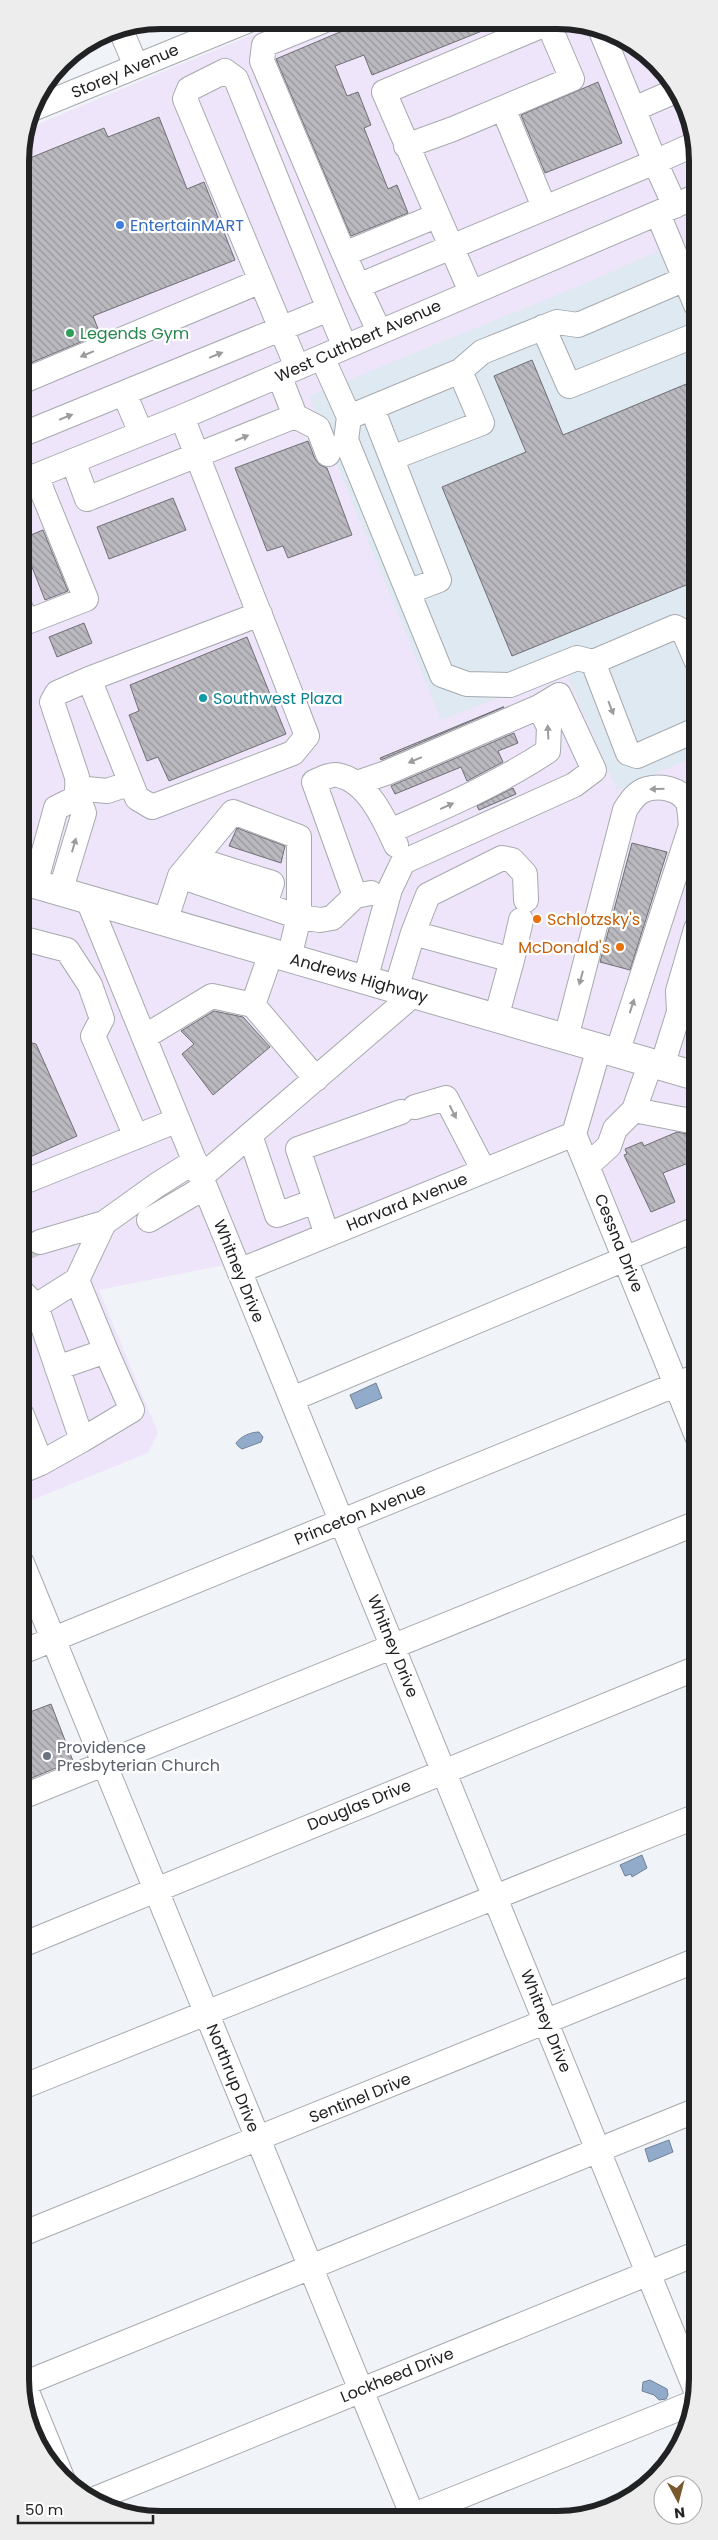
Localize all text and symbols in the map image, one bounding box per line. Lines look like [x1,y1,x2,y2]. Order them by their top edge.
street label: Storey Avenue [68,38,182,104]
place label: EntertainMART [130,214,244,237]
marker: EntertainMART [114,219,126,231]
street label: West Cuthbert Avenue [271,294,445,388]
place label: Legends Gym [80,322,189,345]
marker: Legends Gym [64,327,76,339]
one-way arrow [80,351,94,359]
one-way arrow [209,351,224,359]
one-way arrow [59,413,74,421]
one-way arrow [235,433,249,441]
place label: Southwest Plaza [213,687,343,710]
marker: Southwest Plaza [197,692,209,704]
one-way arrow [607,701,615,715]
one-way arrow [544,724,552,740]
one-way arrow [408,757,422,765]
one-way arrow [648,785,664,793]
one-way arrow [440,802,454,810]
one-way arrow [71,837,79,852]
place label: Schlotzsky's [547,908,640,931]
marker: Schlotzsky's [531,913,543,925]
place label: McDonald's [518,936,610,959]
marker: McDonald's [614,941,626,953]
street label: Andrews Highway [287,947,431,1009]
one-way arrow [577,971,585,986]
one-way arrow [628,999,636,1014]
one-way arrow [449,1105,457,1119]
street label: Harvard Avenue [343,1167,471,1237]
street label: Cessna Drive [589,1190,649,1296]
street label: Whitney Drive [208,1216,270,1326]
street label: Princeton Avenue [291,1477,429,1551]
street label: Whitney Drive [362,1591,424,1701]
place label: Providence Presbyterian Church [57,1736,220,1777]
marker: Providence Presbyterian Church [41,1750,53,1762]
street label: Douglas Drive [304,1774,414,1836]
street label: Whitney Drive [515,1966,577,2076]
street label: Northrup Drive [201,2020,265,2136]
street label: Sentinel Drive [306,2067,414,2129]
street label: Lockheed Drive [337,2342,457,2408]
north arrow [653,2475,703,2525]
scale bar [18,2492,152,2524]
text: 50 m [25,2499,63,2520]
text: N [673,2502,686,2523]

